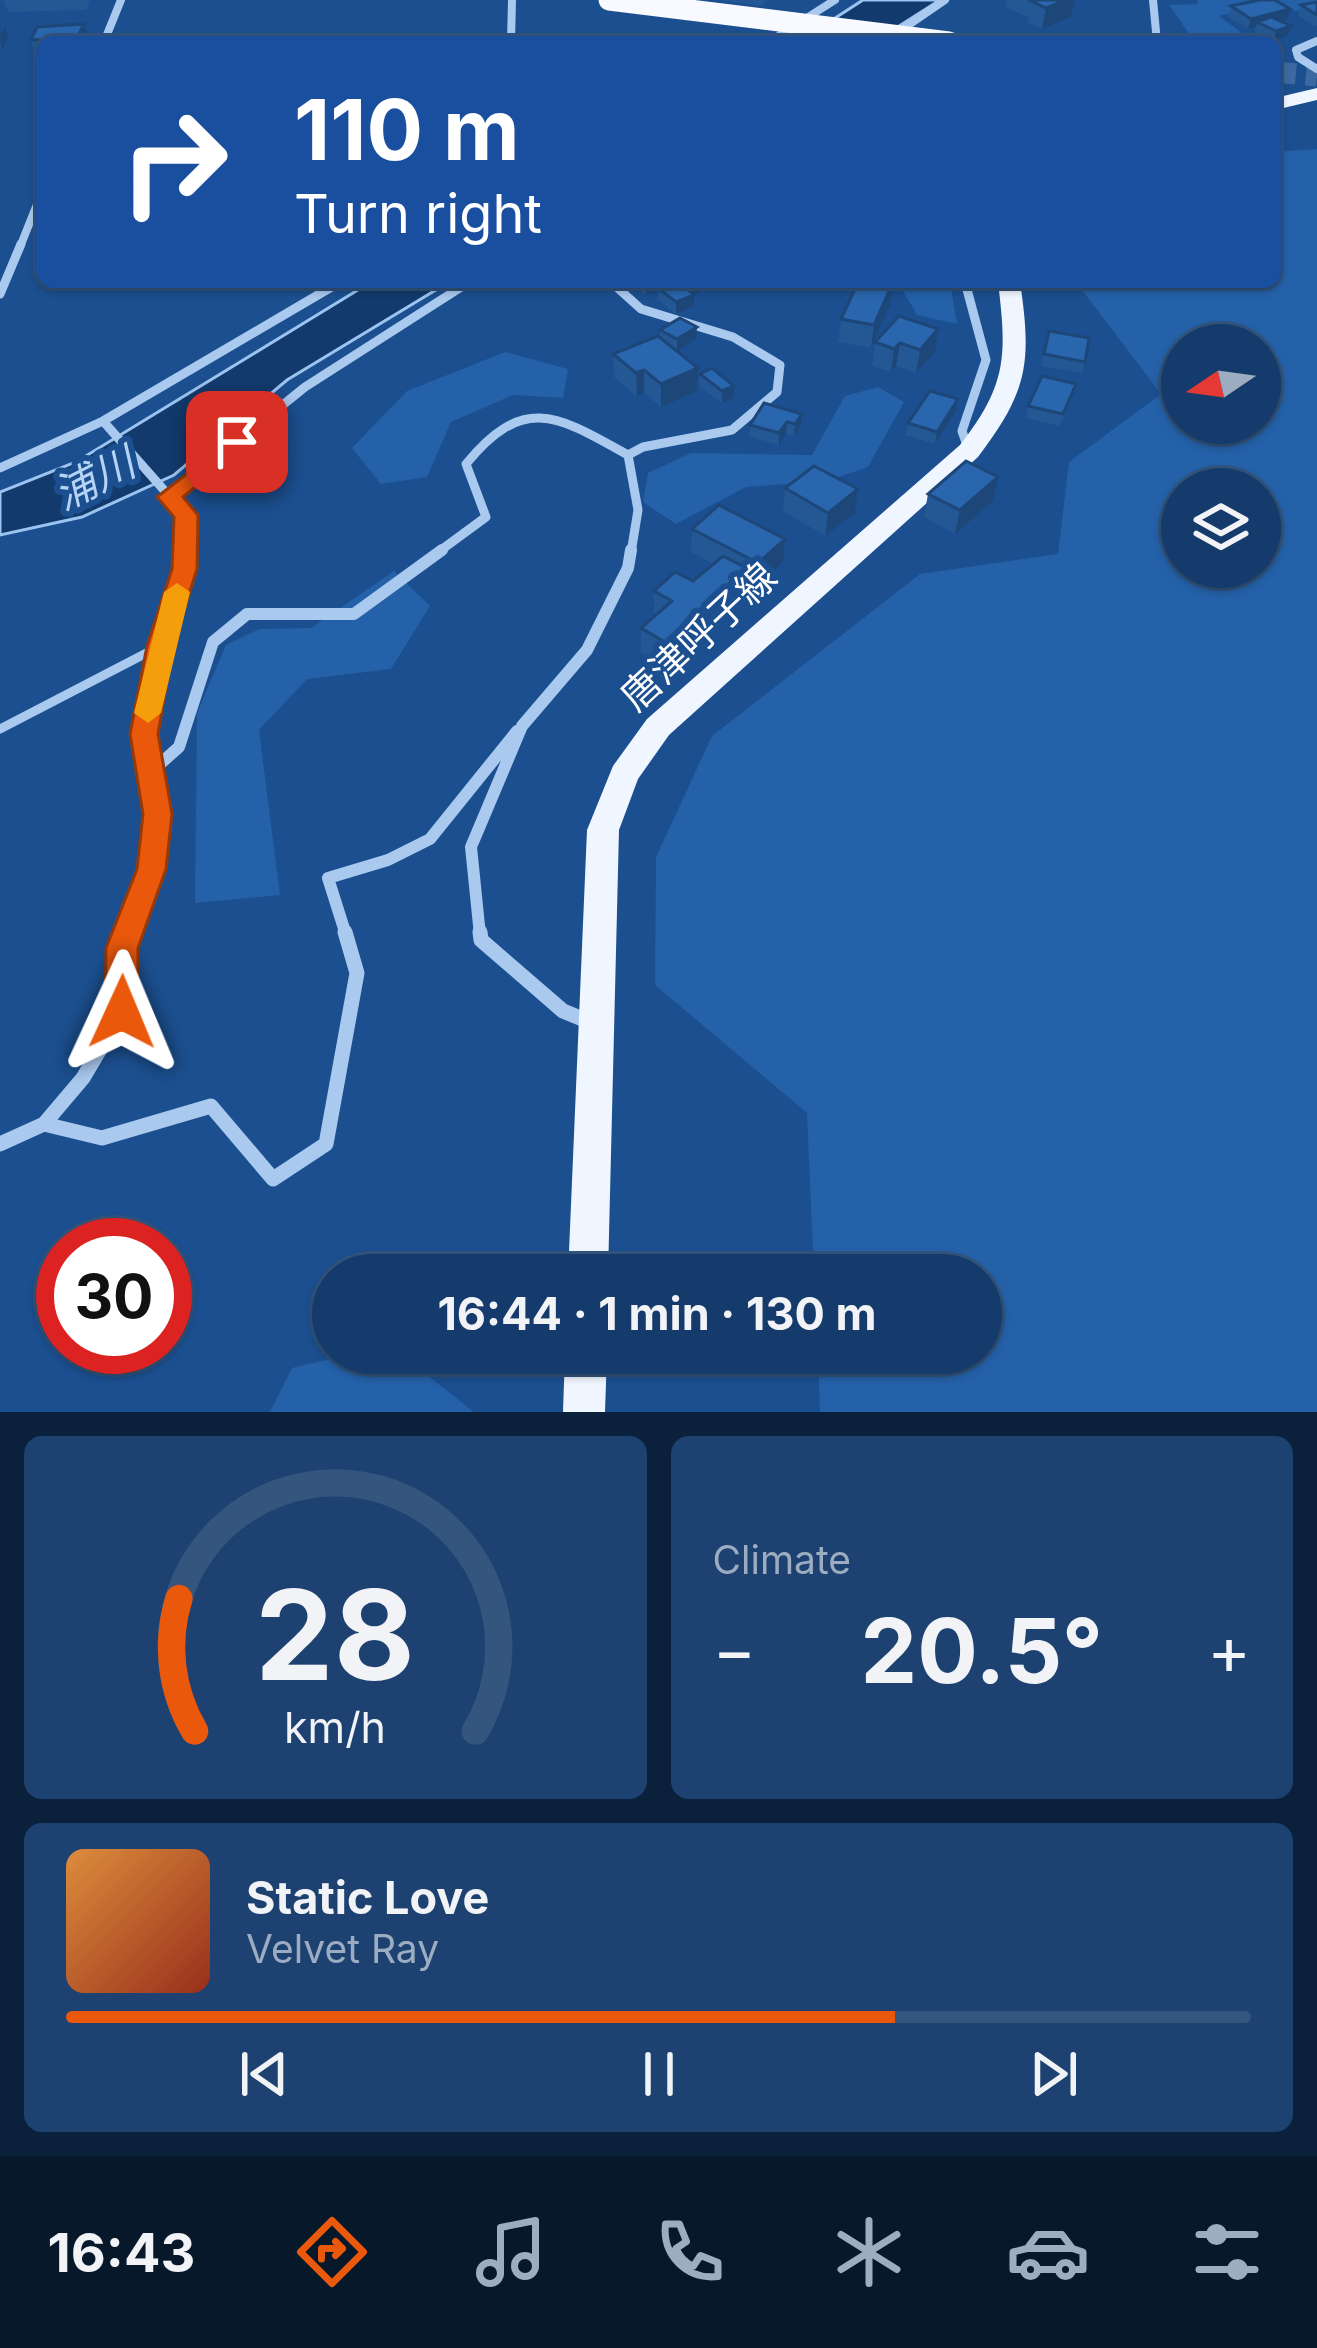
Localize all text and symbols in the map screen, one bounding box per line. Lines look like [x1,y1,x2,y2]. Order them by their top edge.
text: 110 m [294,79,520,180]
icon: right [96,84,252,240]
text: Turn right [294,181,542,246]
north arrow [1161,324,1281,444]
map controls [1161,324,1281,588]
pin [186,391,288,493]
icon: arrive [204,409,270,475]
water label: 浦川 [45,434,147,520]
button: layers [1161,468,1281,588]
street label: 唐津呼子線 [611,552,785,720]
position arrow [59,949,185,1075]
speed limit sign: 30 [36,1218,192,1374]
text: 16:44 · 1 min · 130 m [437,1286,877,1341]
text: Climate [713,1536,851,1583]
text: 28 [255,1559,415,1710]
text: 20.5° [860,1596,1103,1705]
text: − [713,1610,756,1690]
text: + [1207,1610,1251,1690]
text: km/h [284,1700,386,1752]
text: Static Love [246,1870,489,1925]
text: Velvet Ray [246,1925,439,1972]
icon: previous [231,2041,297,2107]
icon: pause [626,2041,692,2107]
icon: next [1021,2041,1087,2107]
icon: directions [290,2210,374,2294]
icon: music [469,2210,553,2294]
icon: phone [648,2210,732,2294]
icon: climate [827,2210,911,2294]
icon: car [1006,2210,1090,2294]
icon: filters [1185,2210,1269,2294]
text: 16:43 [48,2220,195,2285]

